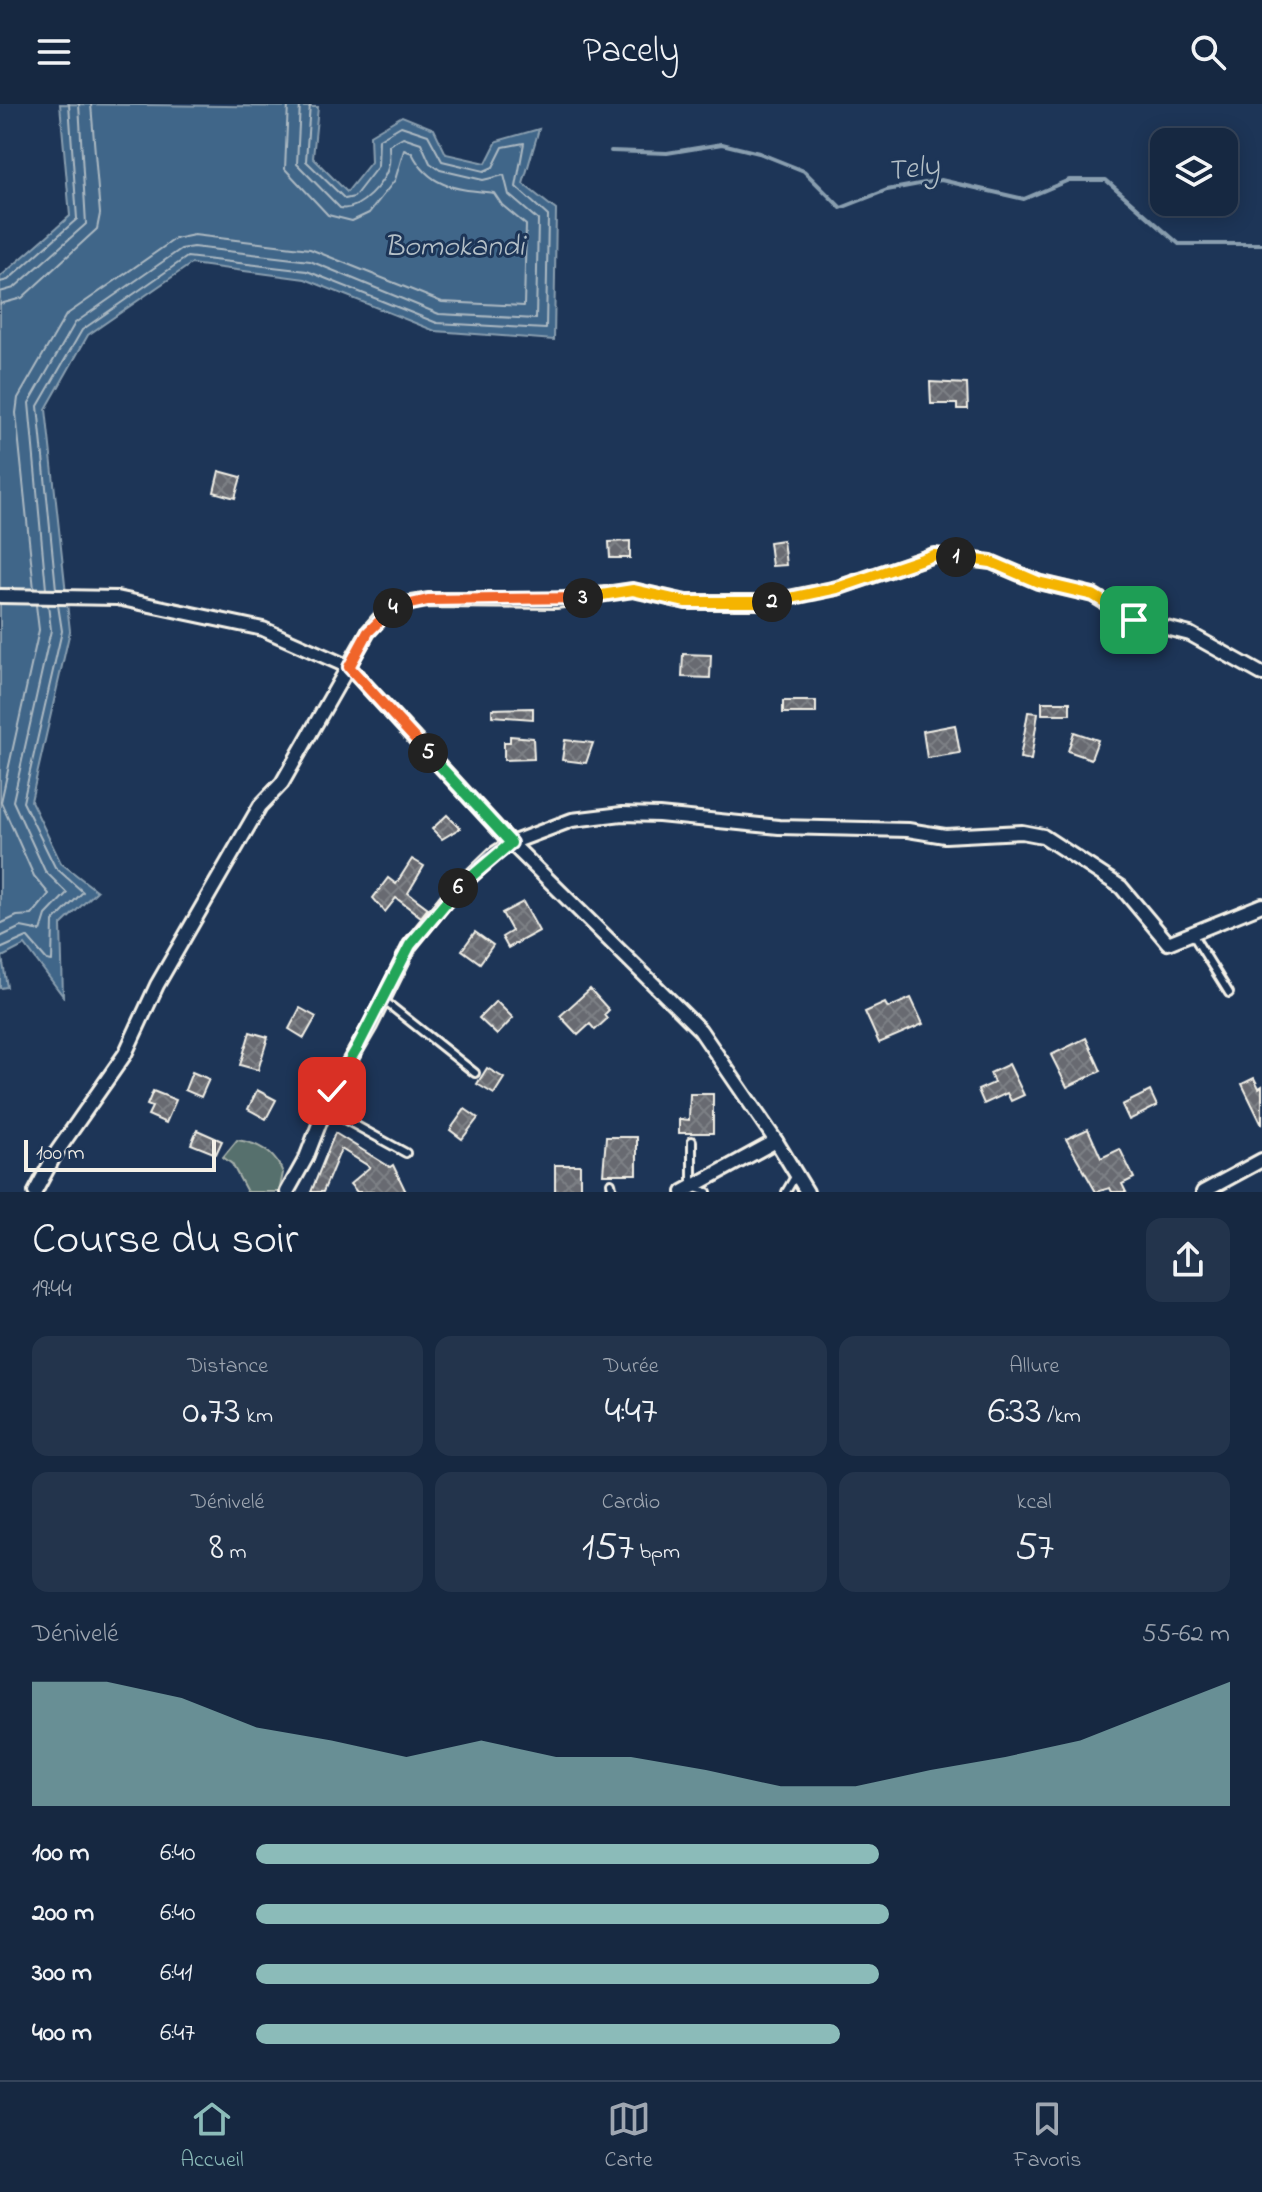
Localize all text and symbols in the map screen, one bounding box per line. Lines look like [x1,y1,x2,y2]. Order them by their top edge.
text: Pacely [583,26,679,79]
icon: menu [32,30,76,74]
icon: search [1186,30,1230,74]
map controls [1150,128,1238,216]
button: layers [1150,128,1238,216]
water label: Tely [885,145,942,195]
water label: Bomokandi [384,226,527,270]
pin: 1 [936,537,976,577]
text: 1 [953,541,960,573]
pin: 3 [563,578,603,618]
text: 3 [578,582,588,614]
pin: 2 [752,582,792,622]
text: 2 [767,586,777,618]
pin [1100,586,1168,654]
pin: 4 [373,588,413,628]
text: 4 [388,592,398,624]
icon: arrive [1112,598,1156,642]
pin: 5 [408,733,448,773]
text: 5 [422,737,434,769]
pin: 6 [438,868,478,908]
text: 6 [453,872,463,904]
pin [298,1057,366,1125]
icon: check [310,1069,354,1113]
scale bar [24,1136,216,1172]
text: 100 m [36,1138,85,1170]
text: Course du soir [32,1209,298,1273]
button: share [1146,1218,1230,1302]
text: 19:44 [32,1271,72,1309]
text: Distance [187,1351,268,1383]
text: Durée [603,1351,659,1383]
text: Allure [1009,1351,1059,1383]
text: 0.73 [182,1383,241,1442]
text: 4:47 [605,1383,657,1442]
text: 6:33 [988,1383,1042,1442]
text: km [241,1401,273,1433]
text: /km [1042,1401,1081,1433]
text: Dénivelé [191,1487,264,1519]
text: Cardio [602,1487,660,1519]
text: kcal [1017,1487,1052,1519]
text: 8 [209,1519,224,1578]
text: 157 [582,1519,634,1578]
text: 57 [1015,1519,1054,1578]
text: m [224,1537,246,1569]
text: bpm [634,1537,680,1569]
text: Dénivelé [32,1616,119,1654]
text: 55–62 m [1142,1616,1230,1654]
text: 100 m [32,1835,89,1873]
text: 6:40 [160,1835,196,1873]
text: 200 m [32,1895,94,1933]
text: 6:40 [160,1895,196,1933]
text: 300 m [32,1955,92,1993]
text: 6:41 [160,1955,193,1993]
text: 400 m [32,2015,92,2053]
text: 6:47 [160,2015,195,2053]
tab: Accueil [180,2097,244,2177]
tab: Carte [605,2097,653,2177]
tab: Favoris [1013,2097,1082,2177]

